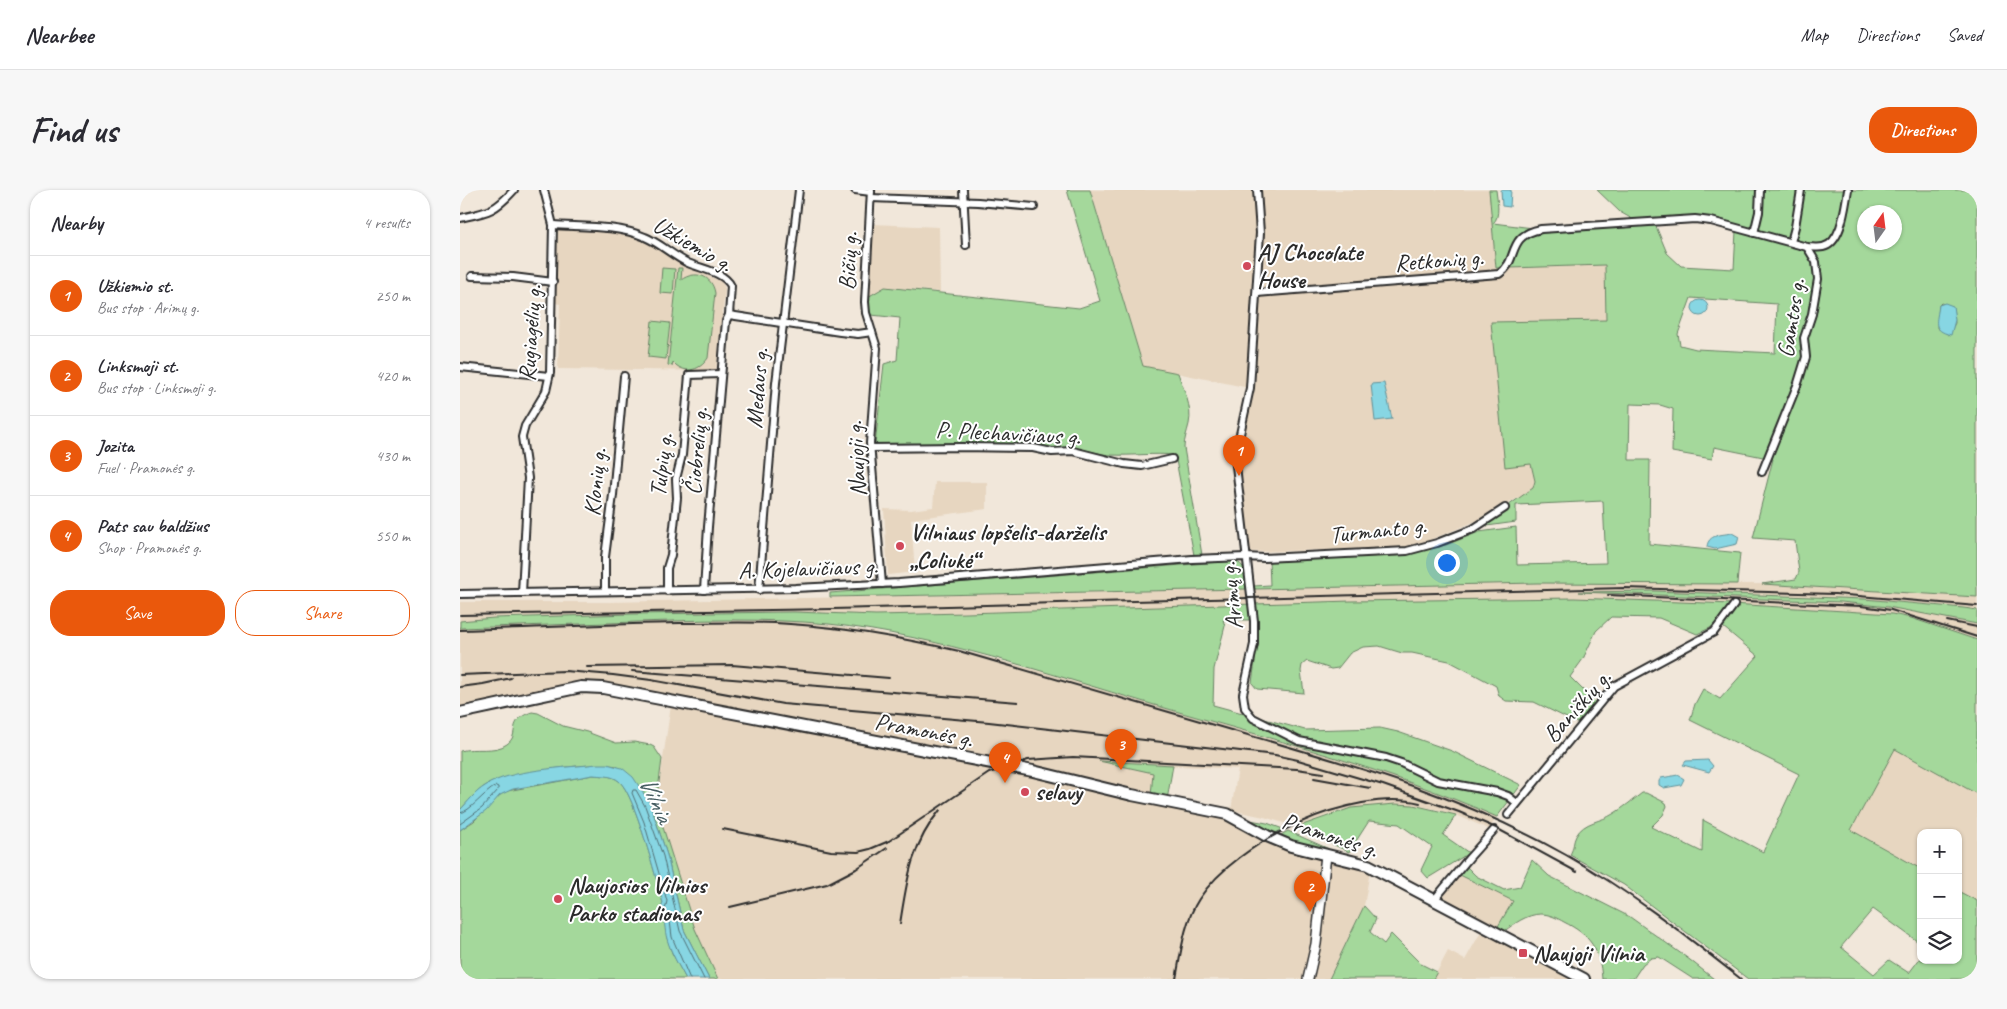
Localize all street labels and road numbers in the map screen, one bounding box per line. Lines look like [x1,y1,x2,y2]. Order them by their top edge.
street label: Užkiemio g. [648,209,738,279]
street label: Bičių g. [831,231,865,291]
street label: Retkonių g. [1394,242,1485,278]
street label: Gamtos g. [1770,276,1812,360]
street label: Rugiagėlių g. [512,283,548,382]
street label: Medaus g. [739,346,775,429]
street label: Čiobrelių g. [677,406,715,496]
street label: P. Plechavičiaus g. [935,414,1081,452]
street label: Naujoji g. [839,420,873,498]
street label: Tulpių g. [642,431,680,498]
street label: Klonių g. [577,446,613,517]
street label: Turmanto g. [1328,510,1428,550]
street label: A. Kojelavičiaus g. [738,551,878,585]
street label: Arimų g. [1213,561,1249,631]
street label: Baniškių g. [1536,663,1618,749]
street label: Pramonės g. [872,706,976,754]
street label: Pramonės g. [1278,805,1382,865]

